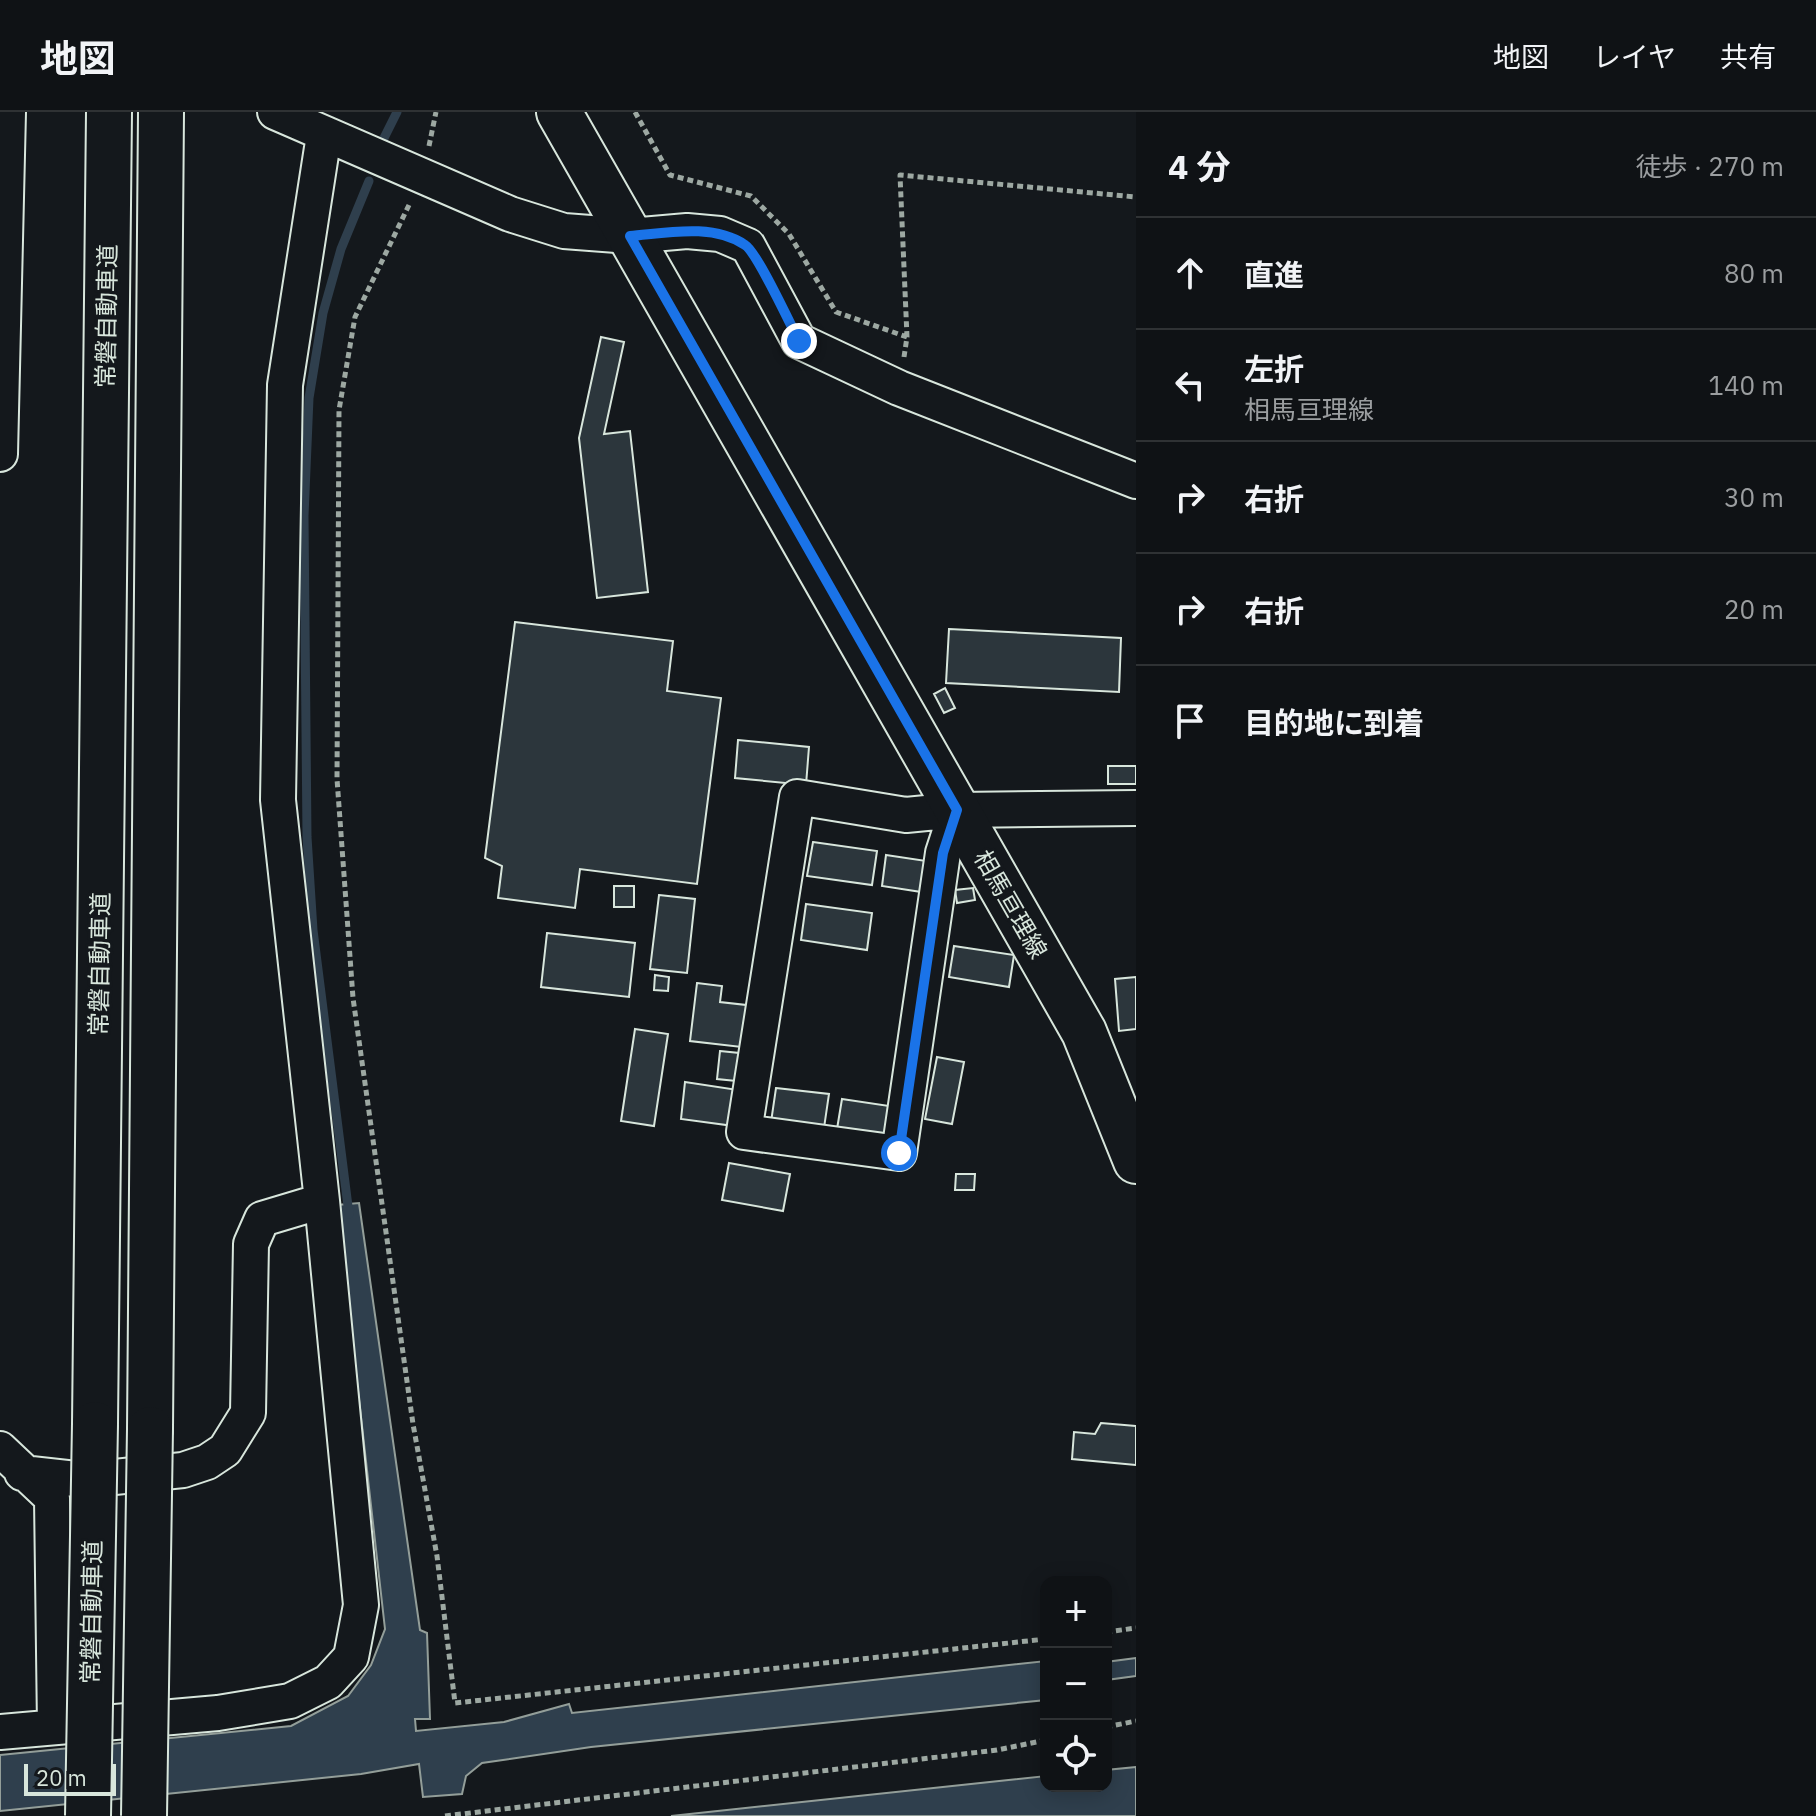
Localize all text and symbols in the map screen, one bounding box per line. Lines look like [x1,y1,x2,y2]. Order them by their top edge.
text: 地図 [40,33,116,82]
text: 地図 [1493,38,1549,75]
text: レイヤ [1593,38,1676,75]
text: 共有 [1720,38,1776,75]
text: 4 分 [1168,144,1230,188]
text: 徒歩 · 270 m [1636,149,1784,183]
street label: 常磐自動車道 [89,244,123,388]
icon: ahead [1168,251,1212,295]
text: 直進 [1244,255,1304,294]
text: 80 m [1724,256,1784,290]
route end [781,323,817,359]
text: 左折 [1244,349,1304,388]
icon: left [1168,363,1212,407]
text: 140 m [1708,368,1784,402]
text: 相馬亘理線 [1244,392,1374,426]
icon: right [1168,475,1212,519]
text: 右折 [1244,479,1304,518]
text: 30 m [1724,480,1784,514]
icon: right [1168,587,1212,631]
text: 右折 [1244,591,1304,630]
text: 20 m [1724,592,1784,626]
icon: arrive [1168,699,1212,743]
text: 目的地に到着 [1244,703,1424,742]
street label: 相馬亘理線 [967,844,1055,964]
street label: 常磐自動車道 [82,892,116,1036]
route start [881,1135,917,1171]
street label: 常磐自動車道 [74,1540,108,1684]
map controls [1040,1576,1112,1792]
button: + [1040,1576,1112,1648]
button: − [1040,1648,1112,1720]
button: locate [1040,1720,1112,1792]
scale bar [24,1760,116,1796]
text: 20 m [36,1763,87,1792]

